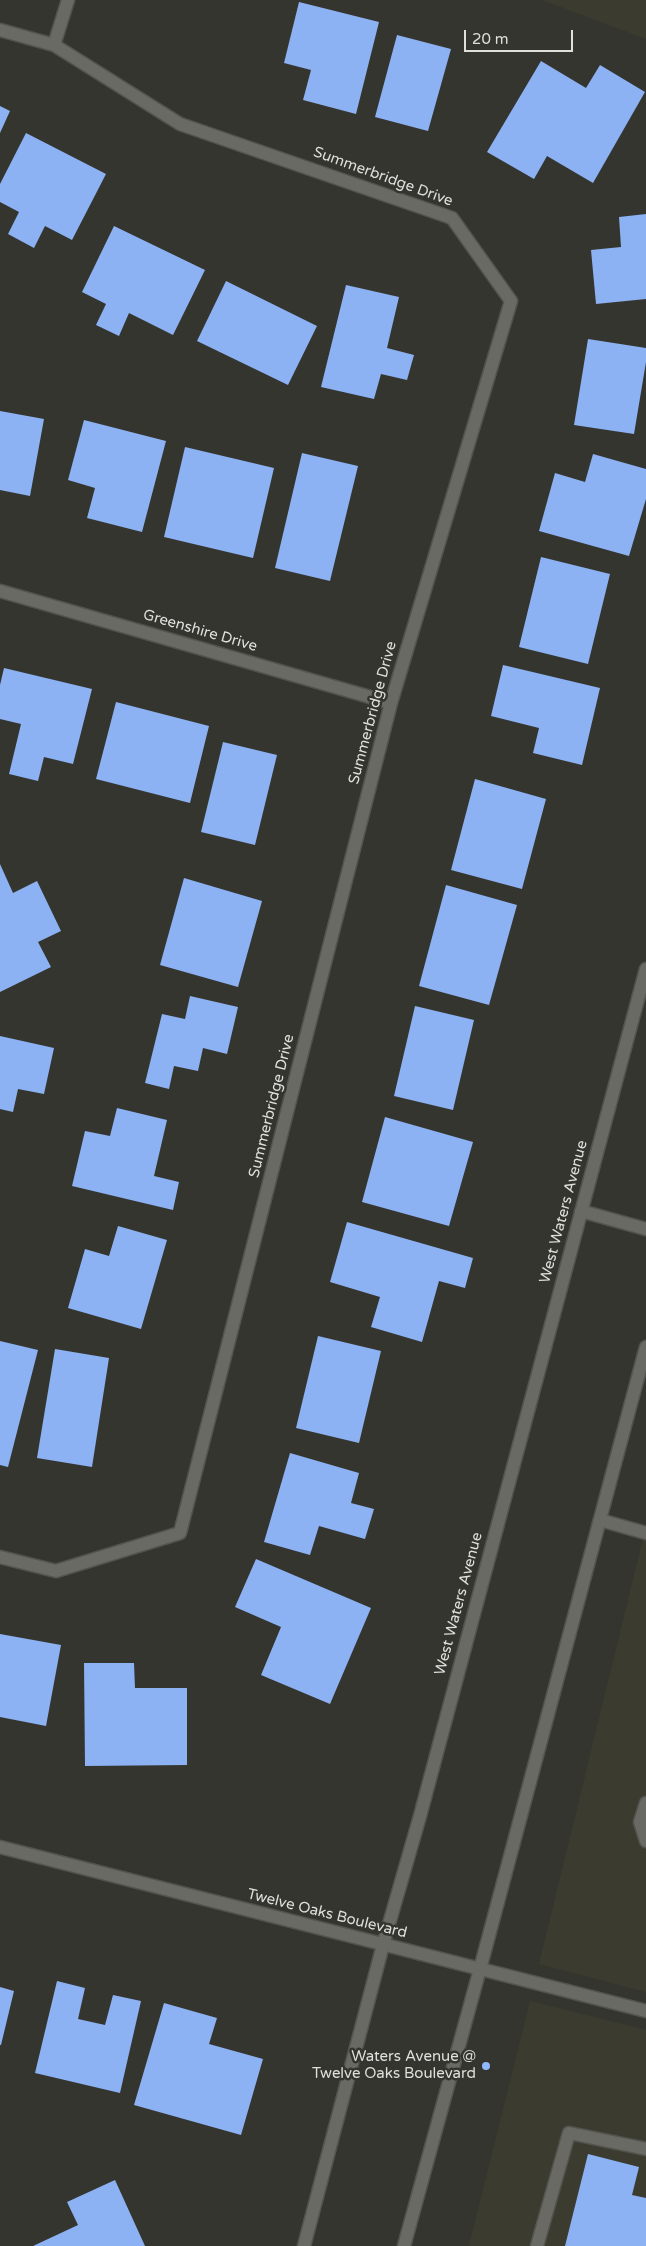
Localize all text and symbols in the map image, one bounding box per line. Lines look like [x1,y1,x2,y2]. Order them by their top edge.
scale bar [466,20,575,52]
text: 20 m [472,30,509,48]
street label: Summerbridge Drive [311,143,455,211]
street label: Greenshire Drive [141,606,259,656]
street label: Summerbridge Drive [345,640,401,786]
street label: Summerbridge Drive [245,1032,299,1180]
street label: West Waters Avenue [536,1139,592,1285]
street label: West Waters Avenue [431,1531,487,1677]
street label: Twelve Oaks Boulevard [245,1885,409,1943]
place label: Waters Avenue @ Twelve Oaks Boulevard [312,2048,476,2083]
marker: Waters Avenue @ Twelve Oaks Boulevard [480,2060,492,2072]

